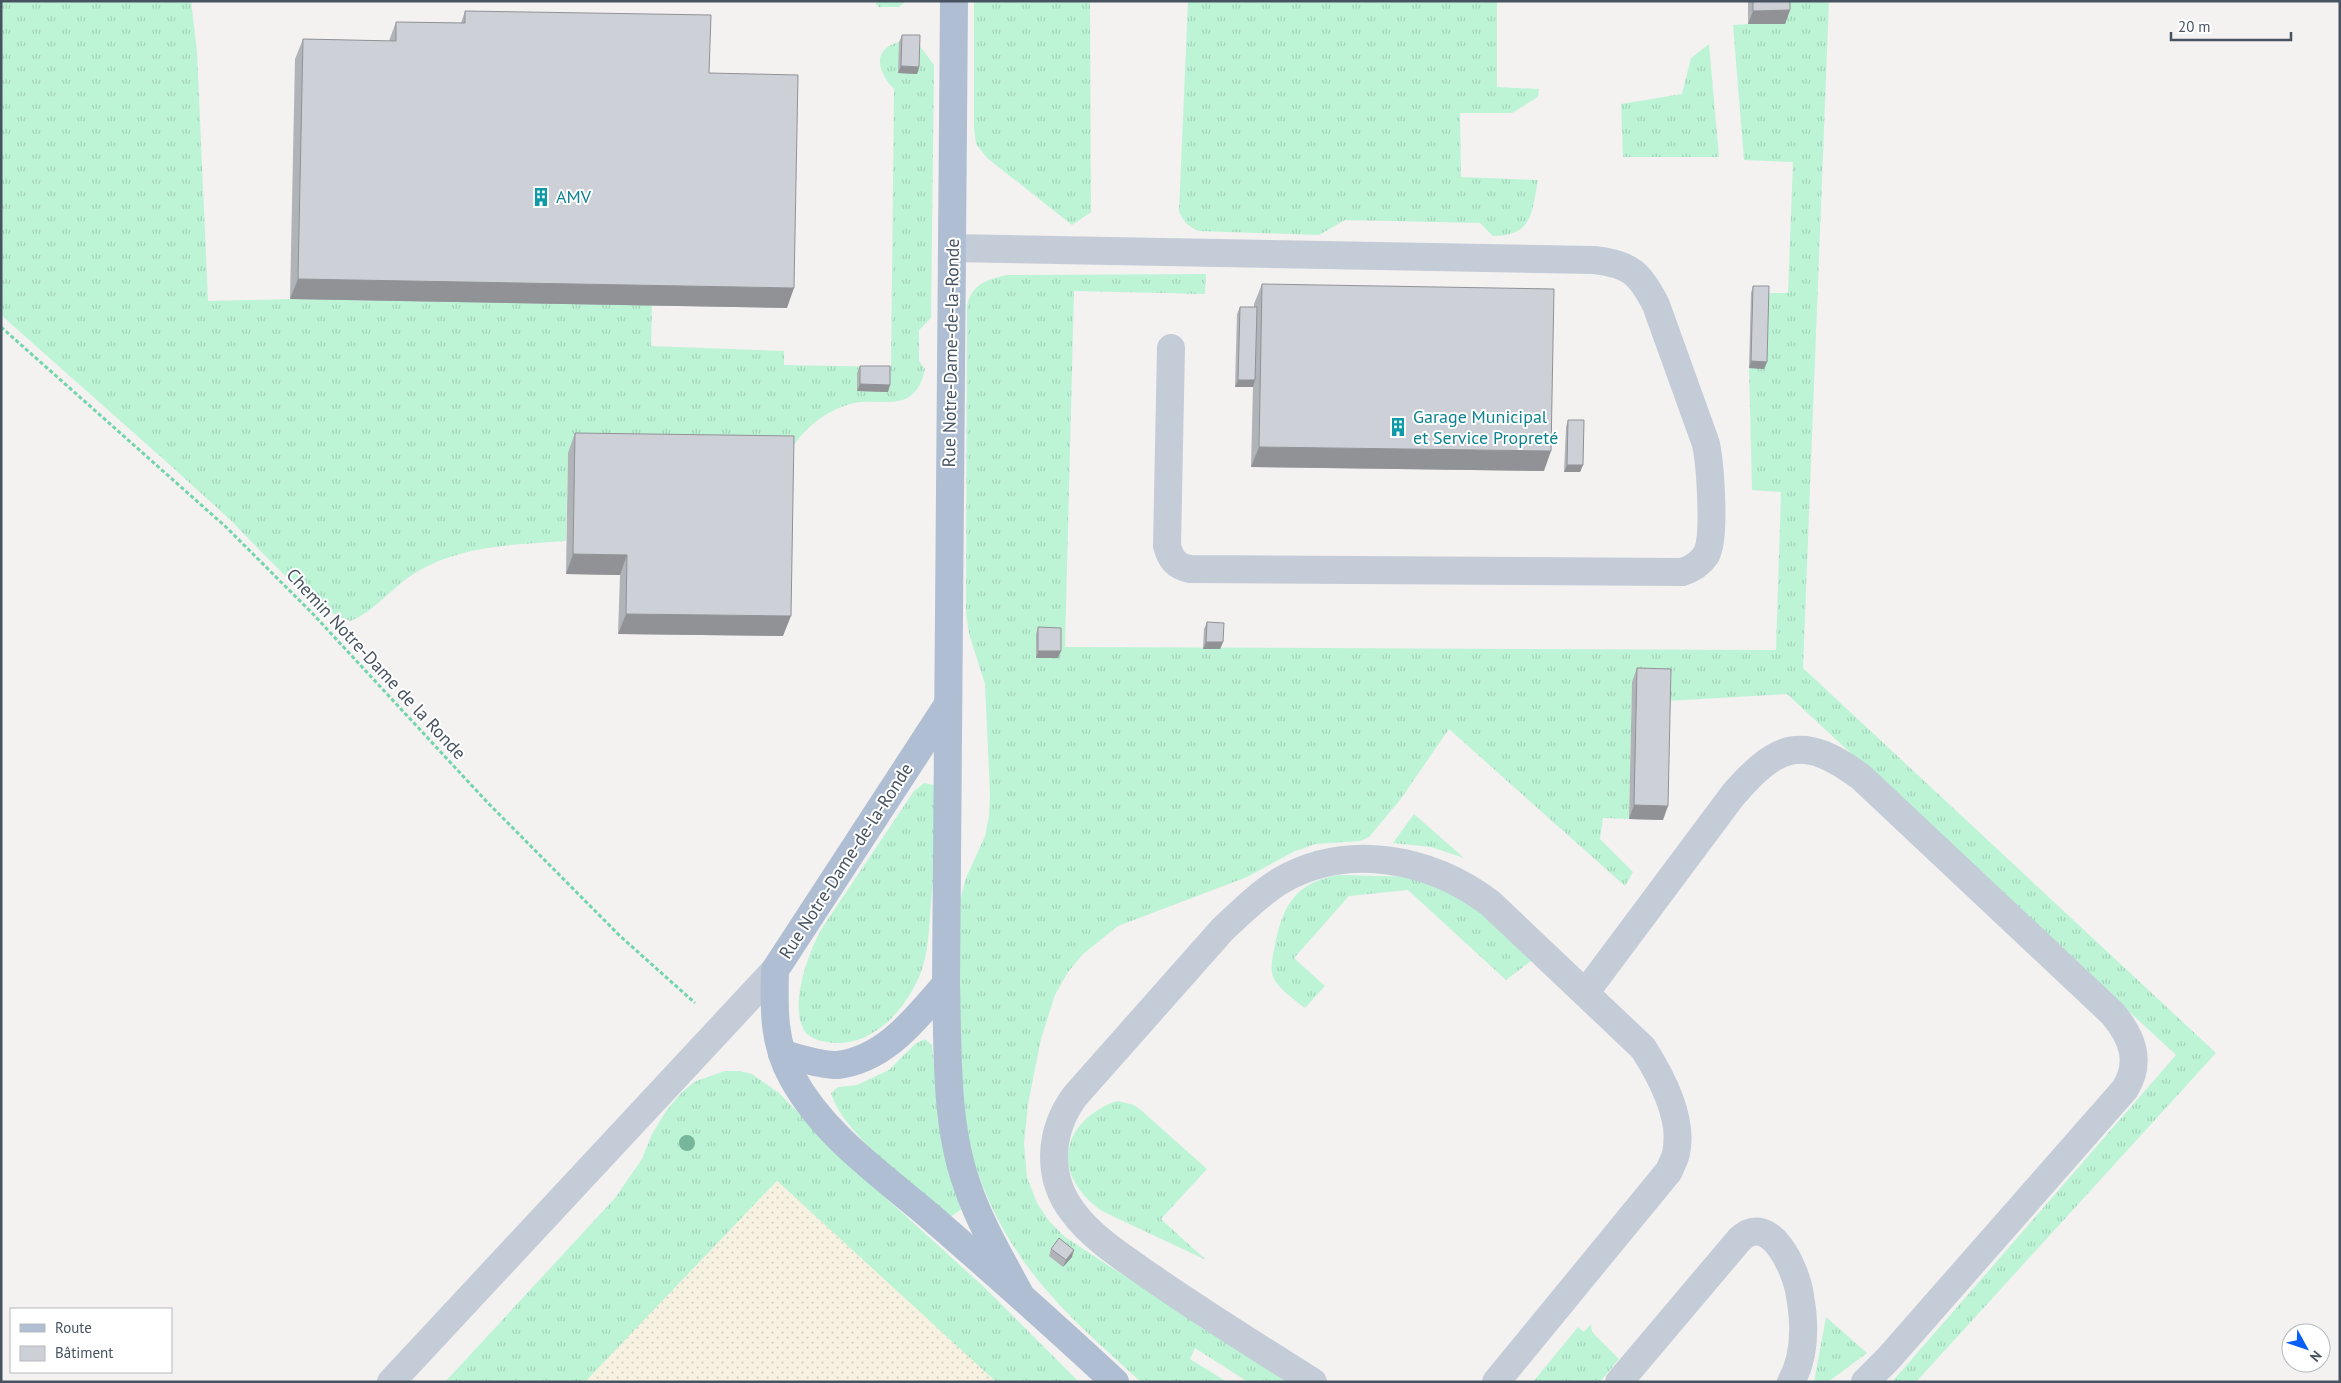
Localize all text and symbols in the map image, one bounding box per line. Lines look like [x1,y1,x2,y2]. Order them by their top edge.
scale bar [2171,10,2291,42]
text: 20 m [2178,17,2211,36]
place label: AMV [556,185,592,208]
building icon: AMV [530,186,552,208]
street label: Rue Notre-Dame-de-la-Ronde [937,238,964,468]
place label: Garage Municipal et Service Propreté [1413,405,1558,449]
building icon: Garage Municipal et Service Propreté [1387,416,1409,438]
street label: Chemin Notre-Dame de la Ronde [282,563,471,764]
street label: Rue Notre-Dame-de-la-Ronde [774,758,918,963]
legend [10,1308,172,1373]
text: Route [55,1318,92,1337]
north arrow [2281,1323,2331,1373]
text: Bâtiment [55,1343,113,1362]
text: N [2306,1347,2326,1366]

